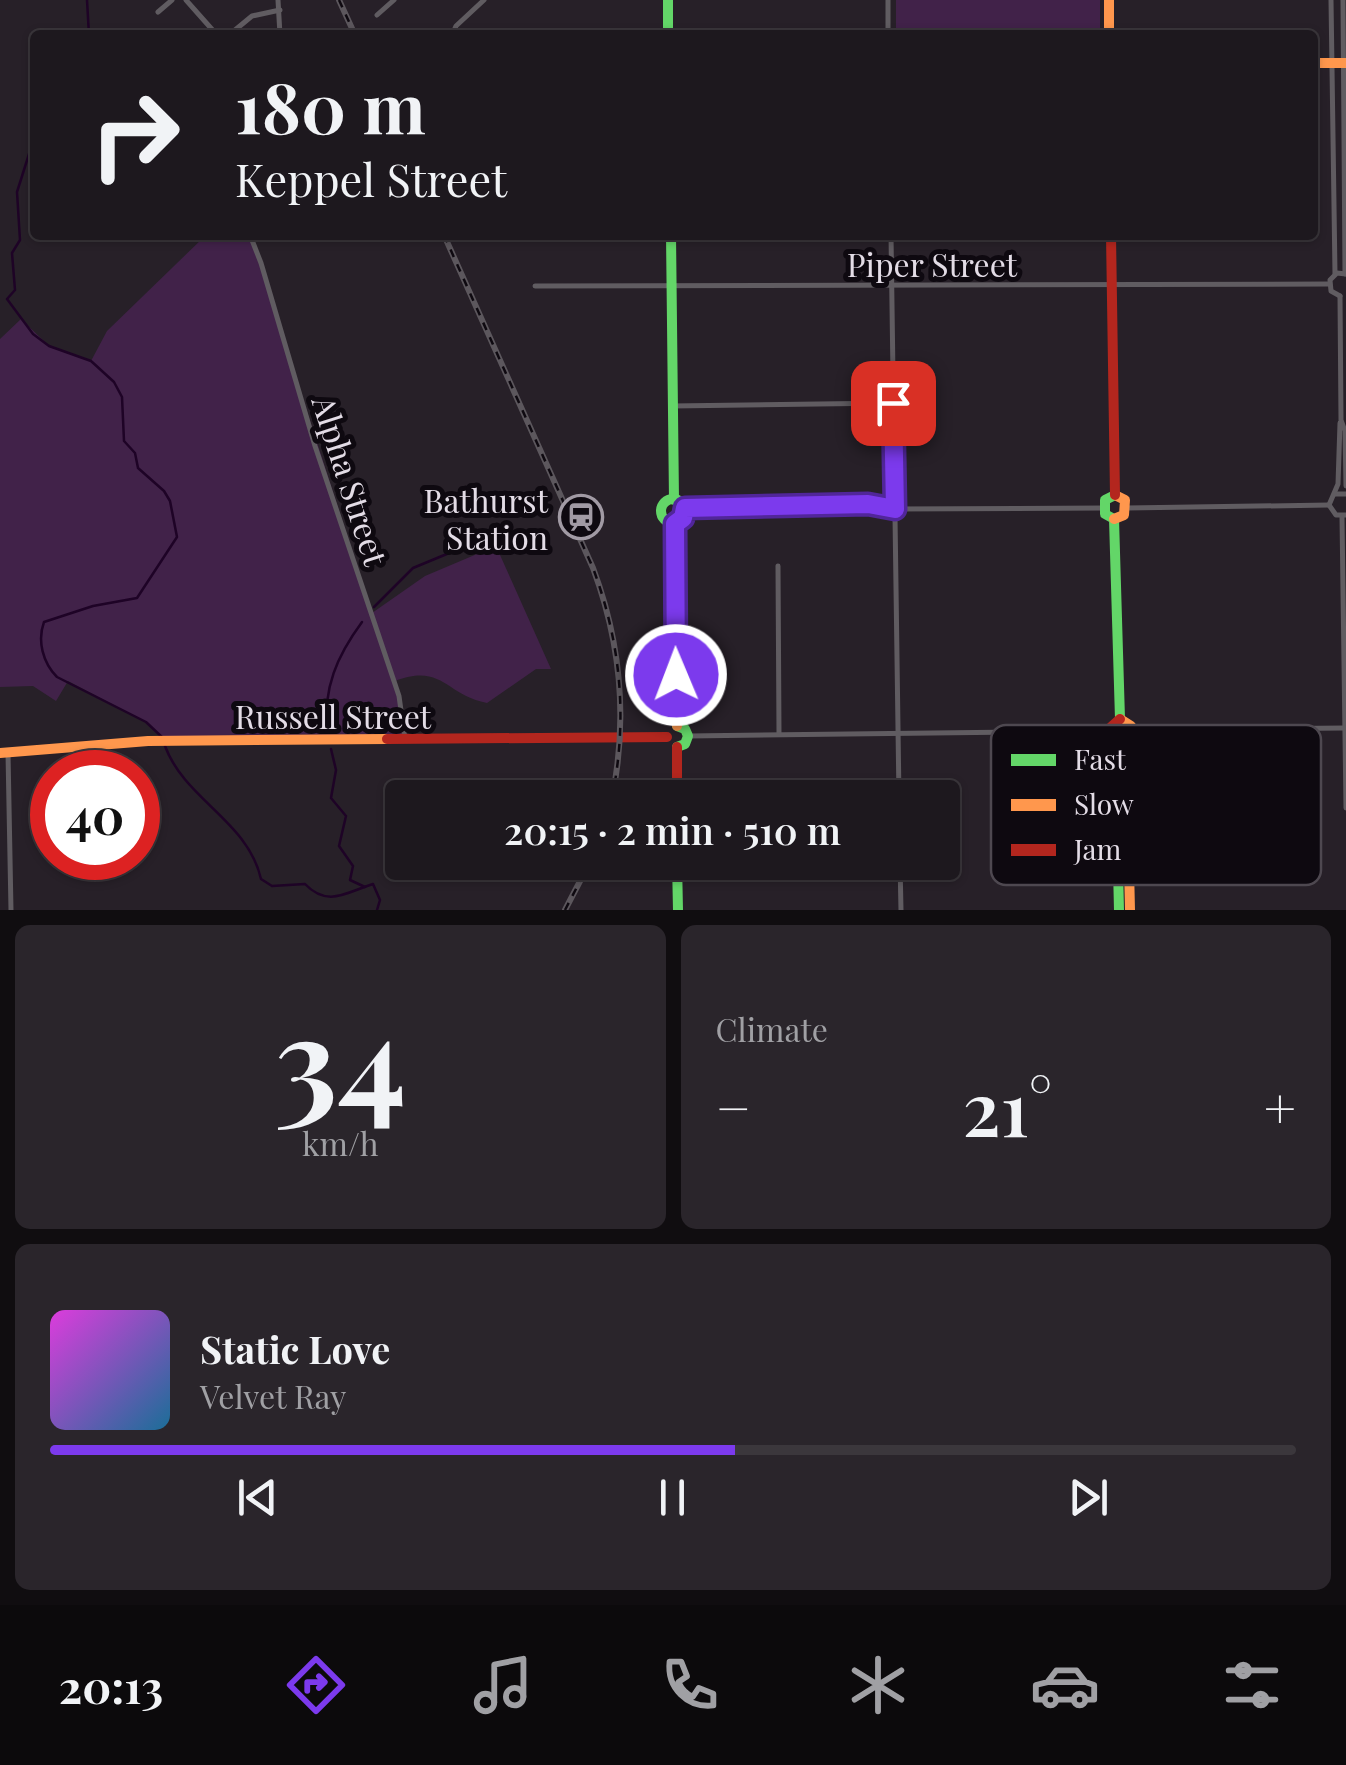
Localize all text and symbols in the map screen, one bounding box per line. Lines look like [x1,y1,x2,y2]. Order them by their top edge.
text: 180 m [235,58,426,152]
icon: right [70,70,200,200]
text: Keppel Street [235,148,507,208]
street label: Piper Street [847,242,1018,285]
pin [851,361,936,446]
icon: arrive [866,376,921,431]
street label: Alpha Street [303,389,399,571]
place label: Bathurst Station [424,478,549,558]
station icon: Bathurst Station [558,494,604,540]
position arrow [624,623,728,727]
street label: Russell Street [235,694,432,737]
legend [991,725,1321,885]
text: Fast [1074,740,1127,777]
speed limit sign: 40 [30,750,160,880]
text: Slow [1074,785,1134,822]
text: 20:15 · 2 min · 510 m [504,804,841,855]
text: Jam [1073,830,1121,867]
text: 34 [274,969,406,1143]
text: Climate [716,1007,828,1050]
text: 21° [962,1056,1052,1156]
text: − [716,1069,751,1143]
text: + [1264,1069,1296,1143]
text: km/h [302,1121,379,1164]
text: Static Love [200,1323,390,1374]
text: Velvet Ray [200,1374,347,1417]
icon: previous [230,1470,285,1525]
icon: pause [645,1470,700,1525]
icon: next [1061,1470,1116,1525]
icon: directions [281,1650,351,1720]
icon: music [468,1650,538,1720]
icon: phone [655,1650,725,1720]
icon: climate [843,1650,913,1720]
icon: car [1030,1650,1100,1720]
icon: filters [1217,1650,1287,1720]
text: 20:13 [59,1655,163,1715]

